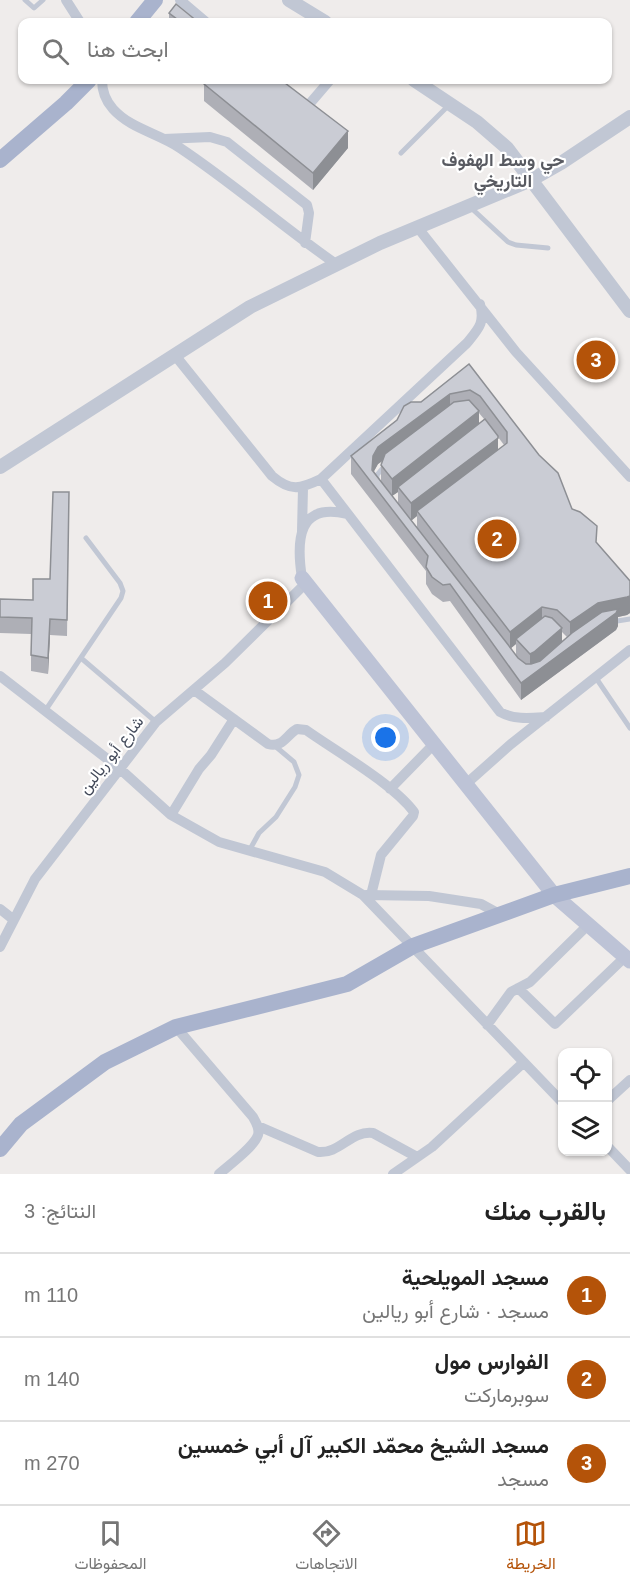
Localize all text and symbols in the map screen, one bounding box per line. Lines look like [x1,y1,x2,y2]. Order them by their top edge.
search box [18,18,612,84]
icon: search [39,35,72,68]
text: ابحث هنا [87,37,169,62]
district label: حي وسط الهفوف التاريخي [442,150,564,196]
pin: 3 [576,338,616,382]
pin: 2 [478,516,516,562]
pin: 1 [248,578,288,624]
street label: شارع أبو ريالين [75,713,149,799]
your location [371,723,400,752]
map controls [558,1048,612,1156]
button: locate [558,1048,612,1102]
button: layers [558,1102,612,1156]
text: بالقرب منك [485,1196,606,1226]
text: النتائج: 3 [24,1200,96,1222]
text: مسجد المويلحية [402,1265,549,1290]
text: 110 m [24,1284,78,1306]
text: 1 [581,1284,592,1306]
text: مسجد · شارع أبو ريالين [362,1300,549,1322]
text: الفوارس مول [435,1349,549,1374]
text: 140 m [24,1368,80,1390]
text: 2 [581,1368,592,1390]
text: سوبرماركت [464,1384,549,1406]
text: مسجد الشيخ محمّد الكبير آل أبي خمسين [178,1433,549,1458]
text: 270 m [24,1452,80,1474]
text: 3 [581,1452,592,1474]
text: مسجد [497,1468,549,1490]
tab: المحفوظات [74,1517,147,1578]
tab: الاتجاهات [295,1517,357,1578]
tab: الخريطة [506,1517,556,1578]

